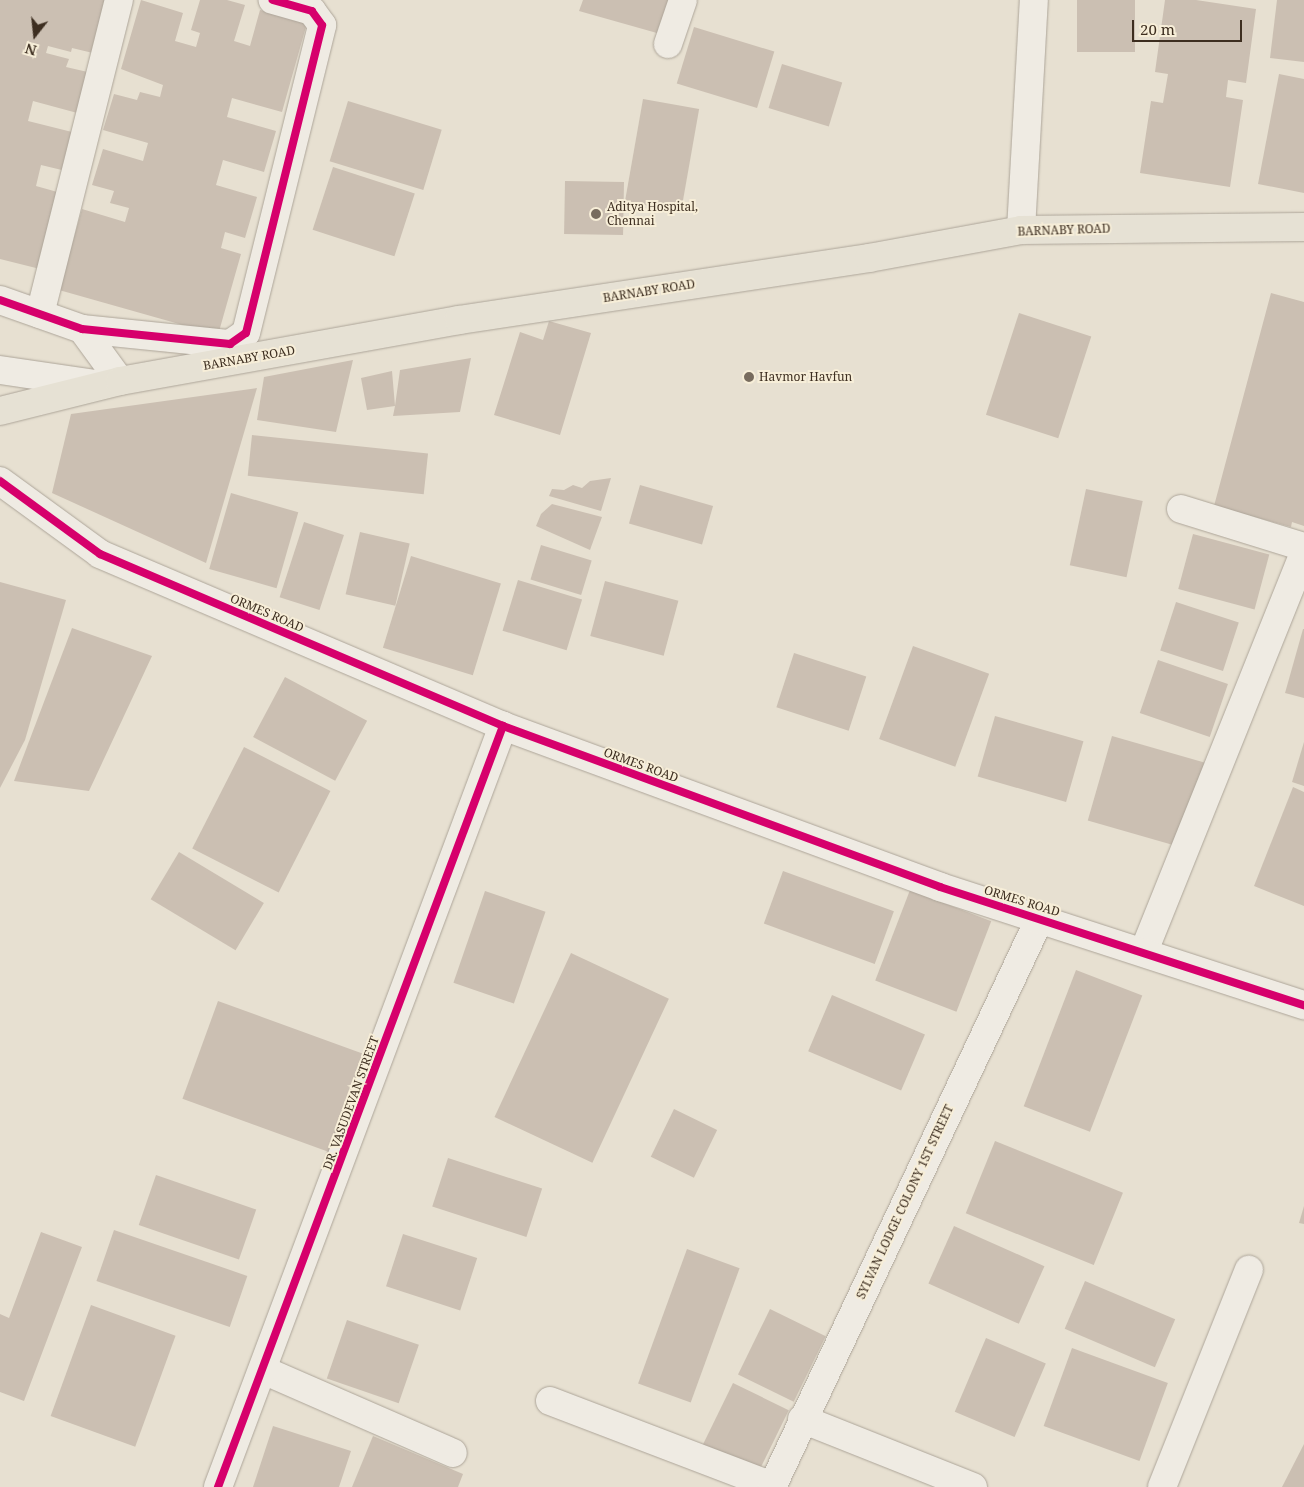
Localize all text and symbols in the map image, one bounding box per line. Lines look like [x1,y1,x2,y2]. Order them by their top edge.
north arrow [10,10,60,60]
scale bar [1134,10,1244,42]
text: 20 m [1140,19,1175,39]
text: N [23,39,39,61]
place label: Aditya Hospital, Chennai [607,200,698,228]
marker: Aditya Hospital, Chennai [589,207,603,221]
street label: BARNABY ROAD [1017,221,1111,239]
street label: BARNABY ROAD [602,277,696,305]
street label: BARNABY ROAD [202,343,296,373]
place label: Havmor Havfun [759,370,852,384]
marker: Havmor Havfun [743,371,755,383]
street label: ORMES ROAD [228,591,306,635]
street label: ORMES ROAD [602,745,680,785]
street label: ORMES ROAD [982,883,1062,919]
street label: DR. VASUDEVAN STREET [320,1034,382,1172]
street label: SYLVAN LODGE COLONY 1ST STREET [854,1103,956,1301]

